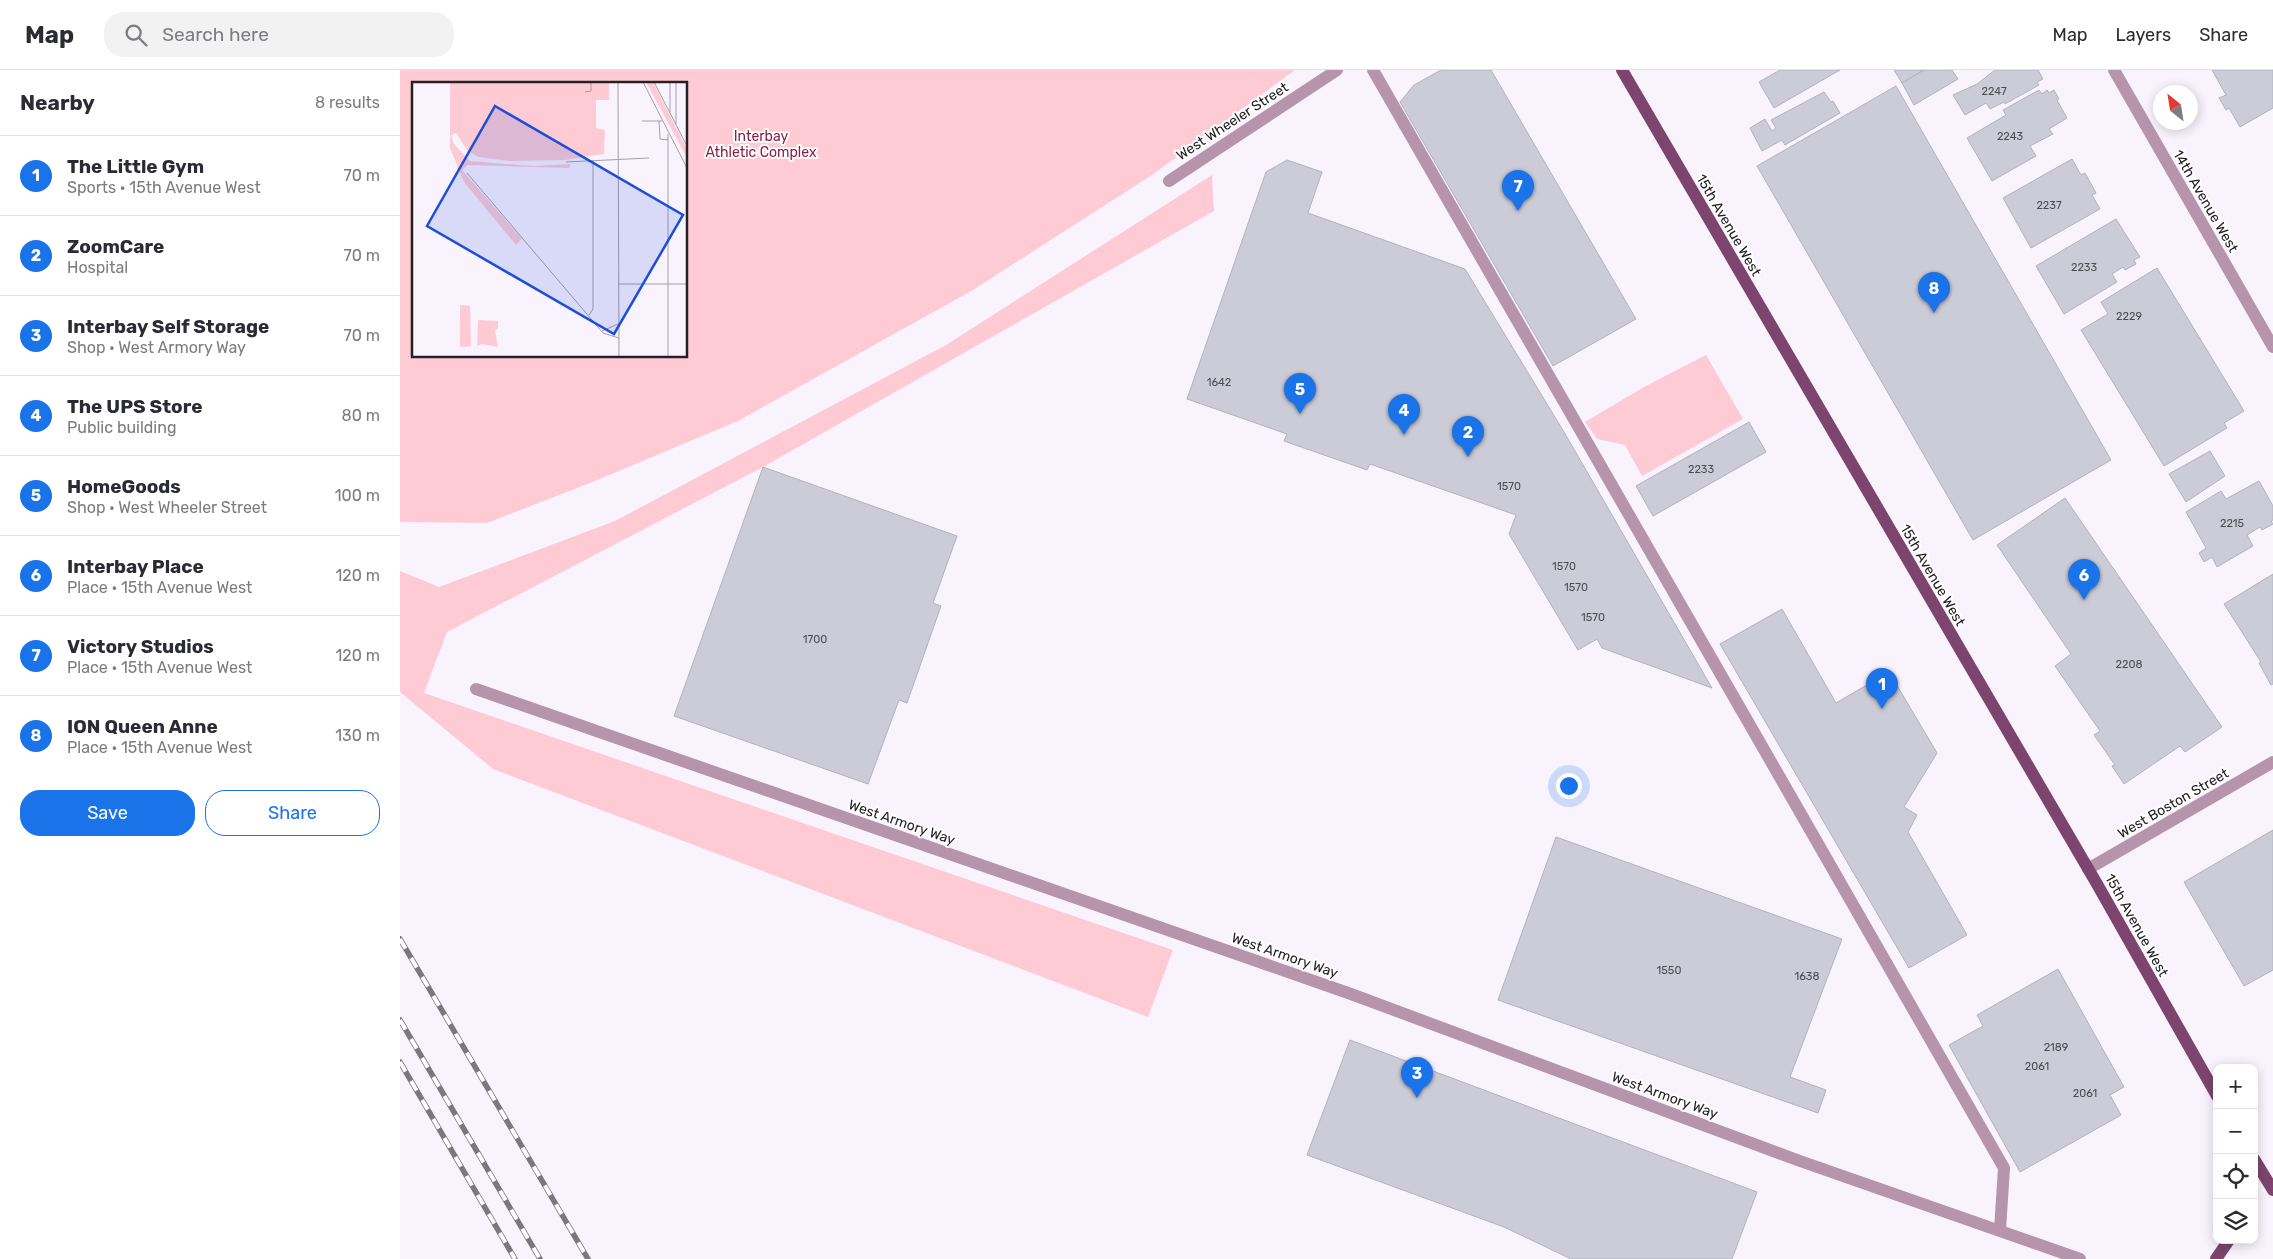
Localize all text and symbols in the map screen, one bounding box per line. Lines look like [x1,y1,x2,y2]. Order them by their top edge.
search box [104,12,454,57]
text: Map [25,21,74,49]
icon: search [122,21,150,49]
text: Search here [162,23,269,46]
text: Map [2053,24,2088,46]
text: Layers [2116,24,2171,46]
text: Share [2199,24,2248,46]
street label: West Wheeler Street [1173,79,1292,164]
inset map [412,82,688,358]
house number: 2247 [1981,85,2007,98]
north arrow [2153,85,2198,130]
text: Nearby [20,90,95,115]
text: 8 results [315,93,380,112]
park label: Interbay Athletic Complex [705,128,817,161]
house number: 2243 [1997,130,2024,143]
street label: 14th Avenue West [2169,147,2242,256]
text: The Little Gym [67,155,204,178]
text: 1 [32,166,40,185]
text: 70 m [343,166,380,185]
pin: 7 [1502,170,1534,211]
street label: 15th Avenue West [1692,171,1765,280]
text: Sports · 15th Avenue West [67,178,261,197]
house number: 2237 [2036,199,2062,212]
text: ZoomCare [67,235,164,258]
text: 2 [31,246,41,265]
text: 70 m [343,246,380,265]
text: Hospital [67,258,128,277]
house number: 2233 [2071,261,2097,274]
pin: 8 [1918,272,1950,313]
house number: 2229 [2116,310,2142,323]
text: Interbay Self Storage [67,315,269,338]
text: 3 [31,326,41,345]
text: 70 m [343,326,380,345]
text: Shop · West Armory Way [67,338,246,357]
pin: 5 [1284,373,1316,414]
house number: 1642 [1207,376,1231,389]
pin: 4 [1388,394,1420,435]
text: The UPS Store [67,395,203,418]
text: 4 [31,406,41,425]
text: 80 m [342,406,380,425]
pin: 2 [1452,416,1484,457]
text: Public building [67,418,177,437]
house number: 2233 [1688,463,1714,476]
text: HomeGoods [67,475,181,498]
house number: 1570 [1497,480,1521,493]
text: 5 [31,486,41,505]
text: 100 m [335,486,380,505]
text: Shop · West Wheeler Street [67,498,267,517]
house number: 2215 [2220,517,2245,530]
street label: 15th Avenue West [1896,521,1969,630]
text: Interbay Place [67,555,204,578]
pin: 6 [2068,559,2100,600]
house number: 1570 [1552,560,1576,573]
text: 6 [31,566,41,585]
text: 120 m [335,566,380,585]
text: Place · 15th Avenue West [67,578,252,597]
house number: 1570 [1564,581,1588,594]
house number: 1570 [1581,611,1605,624]
house number: 1700 [803,633,827,646]
text: Victory Studios [67,635,214,658]
text: 7 [31,646,41,665]
text: 120 m [335,646,380,665]
text: Place · 15th Avenue West [67,658,252,677]
house number: 2208 [2116,658,2142,671]
pin: 1 [1866,668,1898,709]
text: ION Queen Anne [67,715,218,738]
text: 8 [31,726,41,745]
text: 130 m [335,726,380,745]
text: Place · 15th Avenue West [67,738,252,757]
street label: West Boston Street [2115,765,2232,842]
your location [1556,773,1582,799]
button: Save [20,790,195,836]
button: Share [205,790,380,836]
street label: West Armory Way [846,796,958,849]
street label: 15th Avenue West [2101,871,2172,980]
street label: West Armory Way [1229,929,1341,982]
house number: 1550 [1657,964,1681,977]
house number: 1638 [1795,970,1819,983]
house number: 2189 [2044,1041,2068,1054]
pin: 3 [1401,1057,1433,1098]
house number: 2061 [2025,1060,2049,1073]
map controls [2213,1064,2258,1244]
button: + [2213,1064,2258,1109]
street label: West Armory Way [1609,1068,1720,1123]
house number: 2061 [2073,1087,2097,1100]
button: − [2213,1109,2258,1154]
button: locate [2213,1154,2258,1199]
button: layers [2213,1199,2258,1244]

